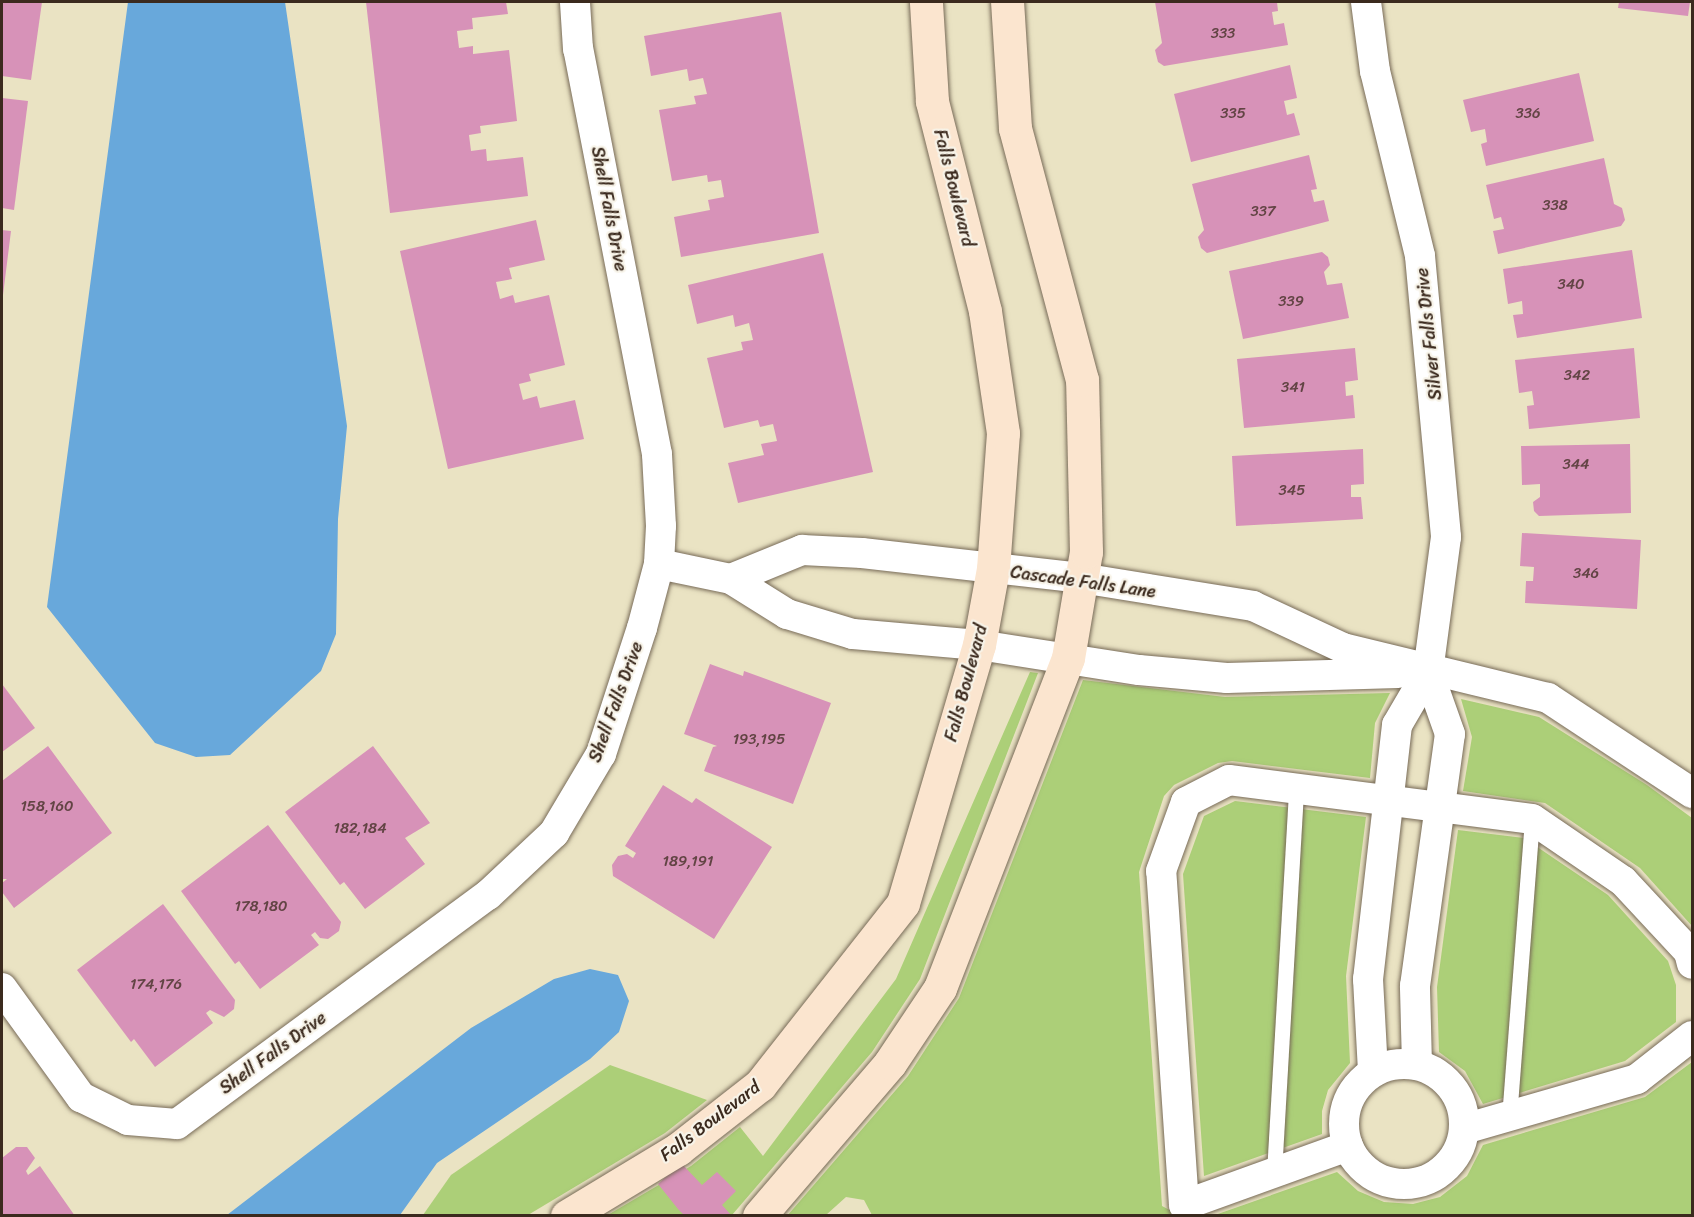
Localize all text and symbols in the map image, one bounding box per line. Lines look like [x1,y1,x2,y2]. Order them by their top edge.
house number: 333 [1211,25,1235,43]
house number: 335 [1220,105,1246,123]
house number: 336 [1516,105,1540,123]
street label: Falls Boulevard [929,127,979,249]
street label: Shell Falls Drive [586,145,632,273]
house number: 338 [1542,197,1568,215]
house number: 337 [1250,203,1276,221]
street label: Silver Falls Drive [1411,267,1447,401]
house number: 340 [1557,276,1585,294]
house number: 339 [1278,293,1304,311]
house number: 342 [1564,367,1590,385]
house number: 341 [1281,379,1305,397]
house number: 344 [1563,456,1589,474]
house number: 345 [1279,482,1305,500]
street label: Cascade Falls Lane [1009,561,1157,603]
house number: 346 [1573,565,1599,583]
street label: Falls Boulevard [940,623,992,743]
street label: Shell Falls Drive [584,639,648,765]
house number: 193,195 [733,731,785,749]
house number: 158,160 [20,798,74,816]
house number: 182,184 [333,820,387,838]
house number: 189,191 [663,853,713,871]
house number: 178,180 [234,898,288,916]
house number: 174,176 [130,976,182,994]
street label: Shell Falls Drive [215,1007,331,1099]
street label: Falls Boulevard [656,1076,764,1166]

